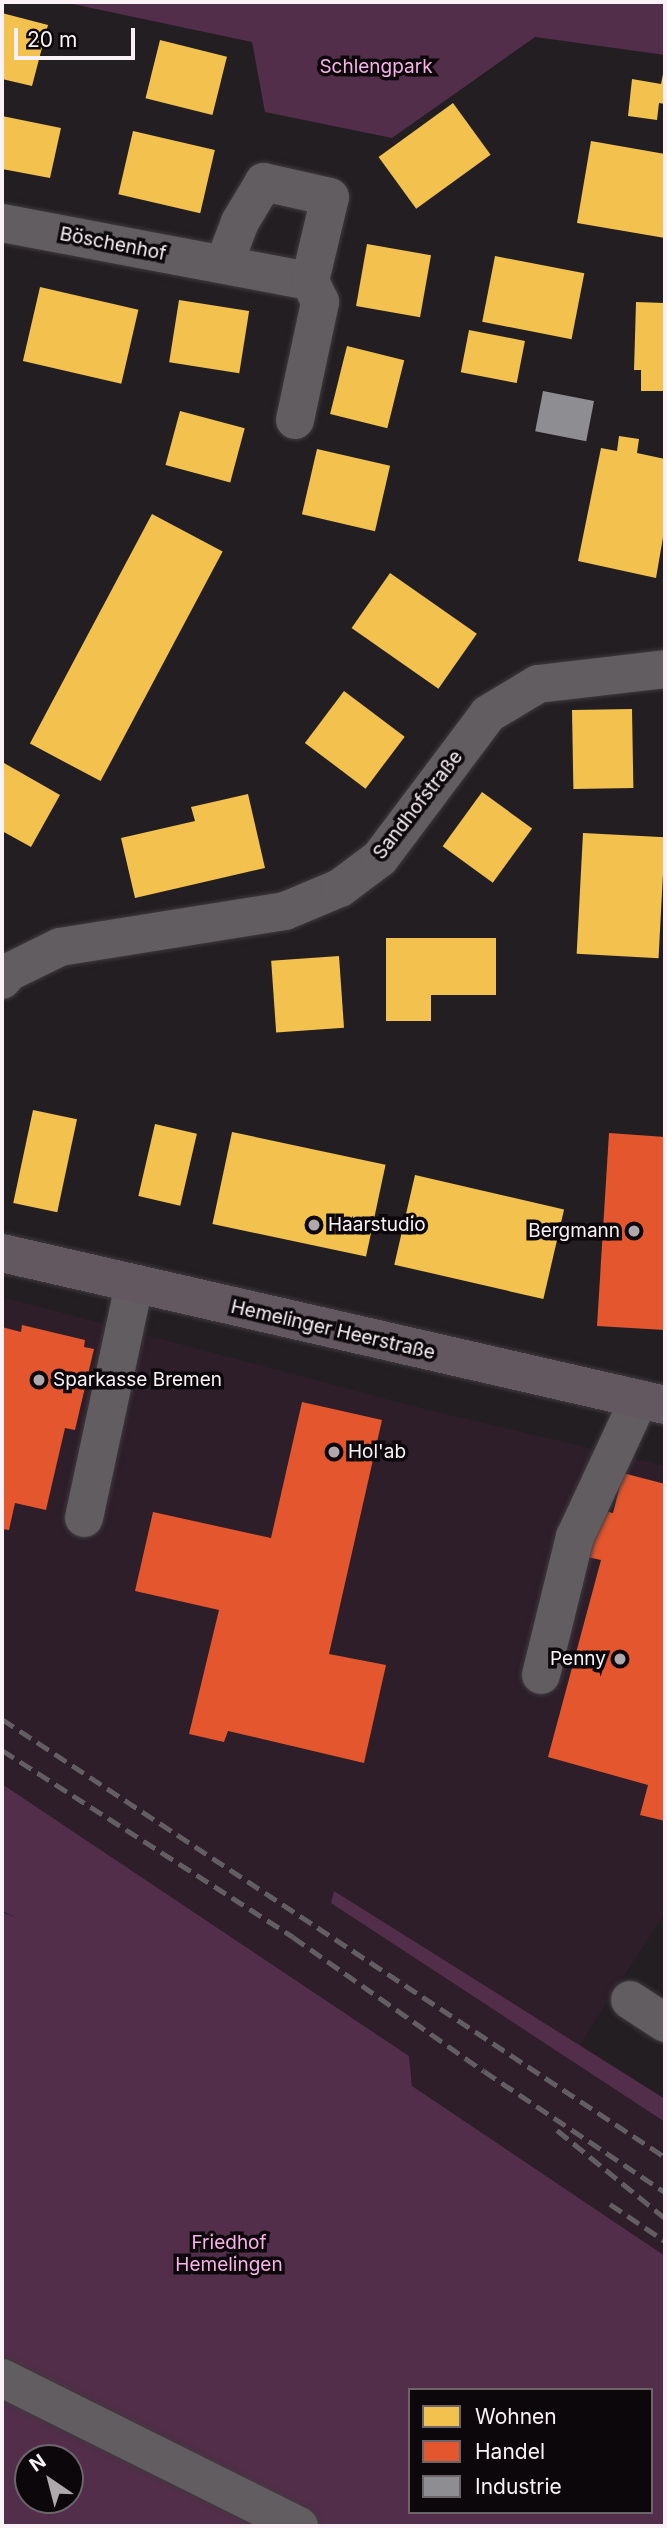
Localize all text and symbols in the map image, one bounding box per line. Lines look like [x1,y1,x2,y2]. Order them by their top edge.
scale bar [18,14,138,58]
text: 20 m [27,27,77,52]
park label: Schlengpark [319,56,433,78]
street label: Böschenhof [58,223,168,265]
street label: Sandhofstraße [368,746,468,864]
place label: Haarstudio [328,1214,426,1236]
marker: Haarstudio [306,1217,322,1233]
place label: Bergmann [528,1220,620,1242]
marker: Bergmann [626,1223,642,1239]
street label: Hemelinger Heerstraße [229,1295,437,1365]
place label: Sparkasse Bremen [53,1369,222,1391]
marker: Sparkasse Bremen [31,1372,47,1388]
place label: Hol'ab [348,1441,406,1463]
marker: Hol'ab [326,1444,342,1460]
place label: Penny [550,1648,606,1670]
marker: Penny [612,1651,628,1667]
park label: Friedhof Hemelingen [175,2232,283,2276]
legend [408,2388,653,2514]
text: Wohnen [475,2404,557,2429]
text: Handel [475,2439,545,2464]
north arrow [14,2444,84,2514]
text: N [25,2449,50,2477]
text: Industrie [475,2474,562,2499]

